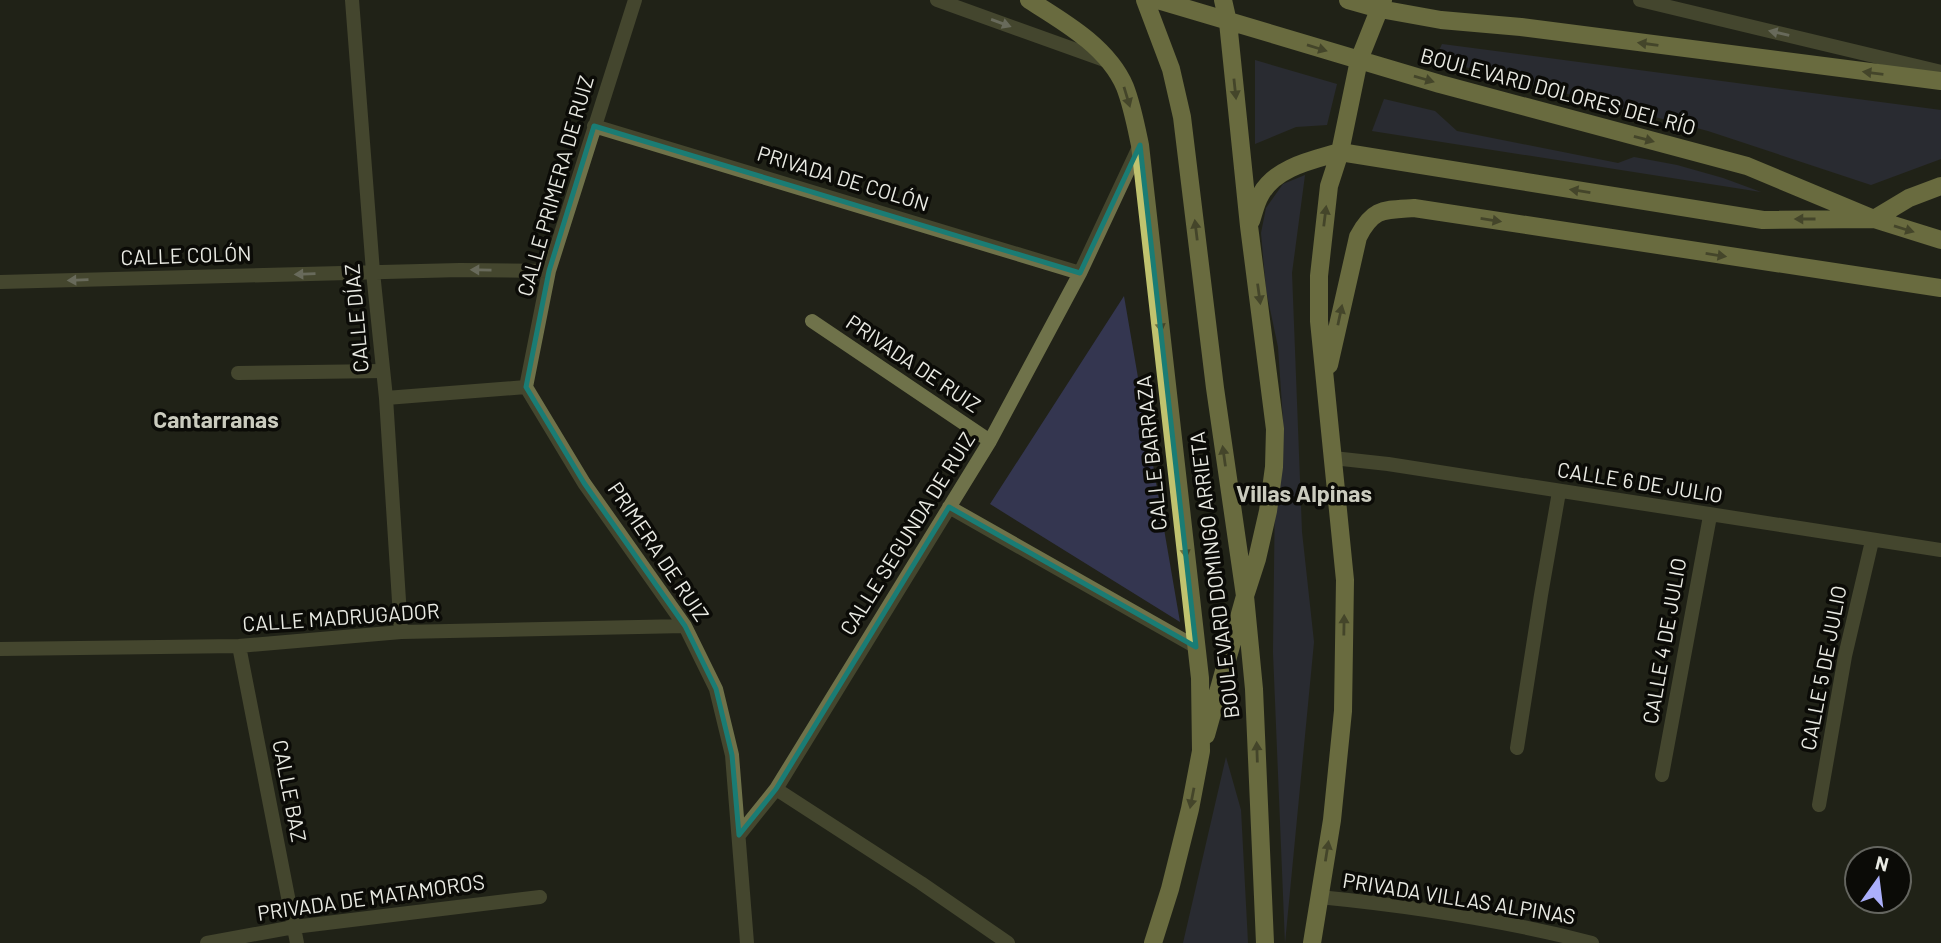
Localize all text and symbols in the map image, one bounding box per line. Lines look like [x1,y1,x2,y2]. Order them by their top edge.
one-way arrow [991,18,1012,29]
one-way arrow [1768,27,1790,38]
one-way arrow [1637,38,1659,49]
street label: BOULEVARD DOLORES DEL RÍO [1418,42,1699,139]
one-way arrow [1307,43,1328,54]
one-way arrow [1862,67,1884,78]
street label: CALLE PRIMERA DE RUIZ [511,72,598,299]
one-way arrow [1414,75,1435,85]
one-way arrow [1230,79,1241,101]
one-way arrow [1123,87,1133,108]
one-way arrow [1633,134,1655,145]
street label: PRIVADA DE COLÓN [755,140,932,216]
one-way arrow [1569,185,1591,196]
one-way arrow [1320,205,1331,227]
one-way arrow [1794,214,1816,225]
one-way arrow [1480,215,1502,226]
one-way arrow [1190,219,1201,241]
one-way arrow [1894,224,1915,235]
street label: CALLE COLÓN [120,240,252,269]
one-way arrow [1705,250,1727,261]
street label: CALLE DÍAZ [338,263,373,374]
one-way arrow [470,264,492,276]
one-way arrow [294,268,316,280]
one-way arrow [67,274,89,286]
one-way arrow [1254,283,1265,305]
one-way arrow [1335,304,1346,326]
street label: PRIVADA DE RUIZ [842,309,986,417]
one-way arrow [1155,311,1166,333]
street label: CALLE BARRAZA [1130,374,1171,532]
district label: Cantarranas [153,405,279,433]
street label: CALLE SEGUNDA DE RUIZ [834,427,979,639]
street label: BOULEVARD DOMINGO ARRIETA [1183,430,1244,720]
one-way arrow [1219,445,1230,467]
street label: CALLE 6 DE JULIO [1556,456,1725,507]
street label: PRIMERA DE RUIZ [603,477,715,625]
district label: Villas Alpinas [1236,479,1372,507]
one-way arrow [1180,537,1191,559]
street label: CALLE 4 DE JULIO [1637,556,1690,726]
street label: CALLE 5 DE JULIO [1794,583,1851,752]
street label: CALLE MADRUGADOR [241,597,440,636]
one-way arrow [1339,614,1350,636]
street label: CALLE BAZ [268,737,313,844]
one-way arrow [1251,741,1262,763]
one-way arrow [1186,787,1197,809]
one-way arrow [1322,840,1333,862]
north arrow [1843,845,1913,915]
text: N [1873,850,1891,876]
street label: PRIVADA VILLAS ALPINAS [1341,867,1577,928]
street label: PRIVADA DE MATAMOROS [255,868,486,925]

